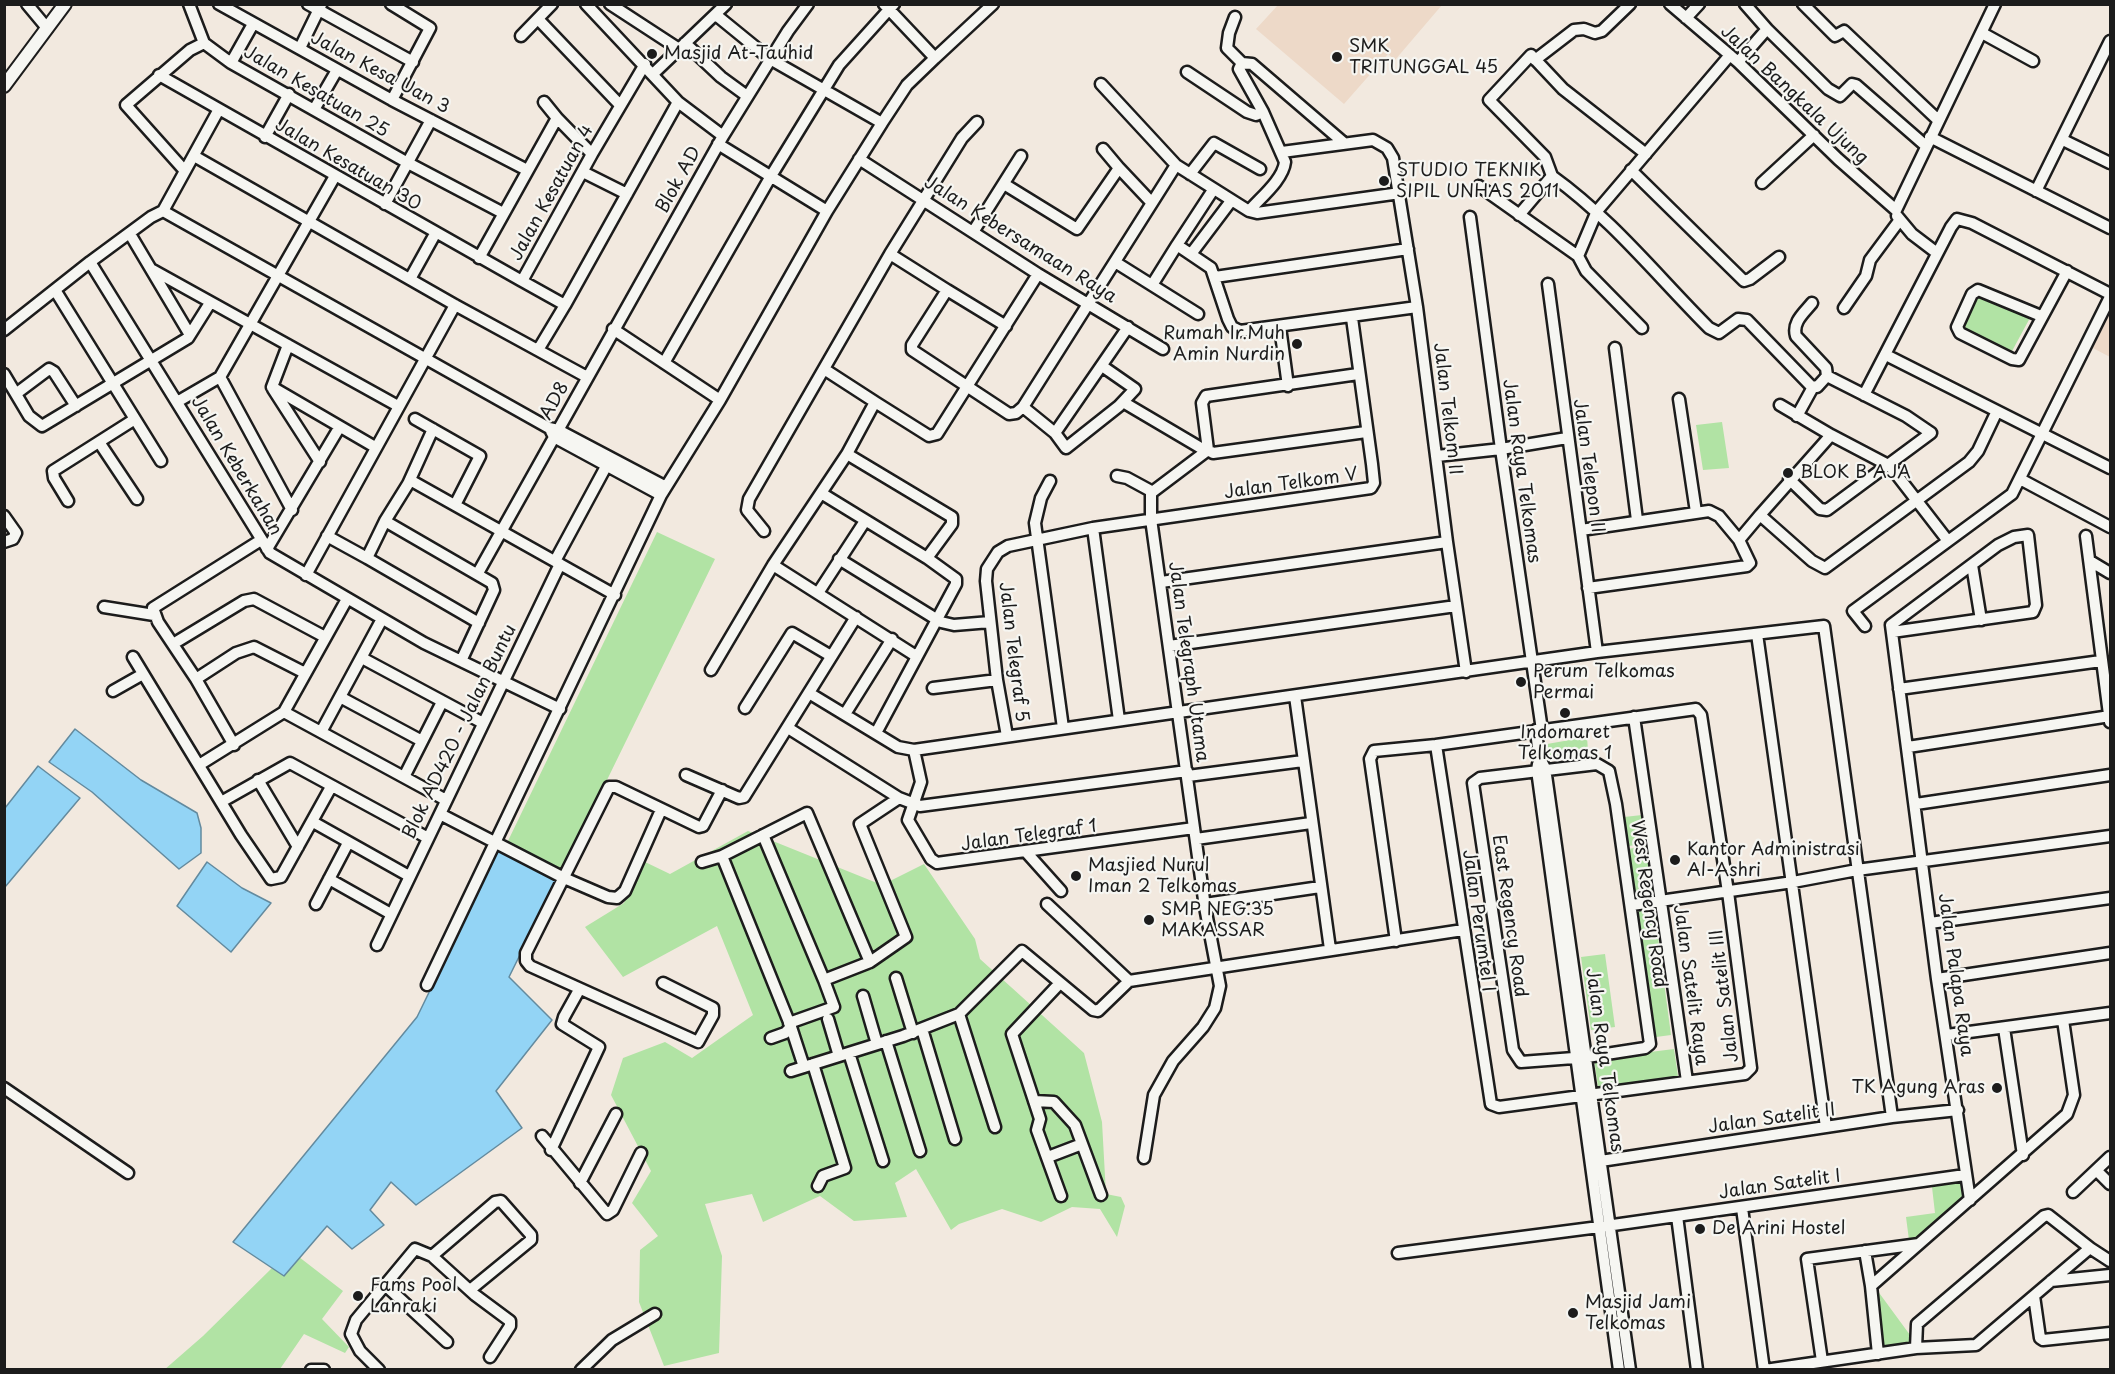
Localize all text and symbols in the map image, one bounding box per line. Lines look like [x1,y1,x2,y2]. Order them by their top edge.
street label: Jalan Bangkala Ujung [1716,21,1872,169]
street label: Jalan Kesa Uan 3 [307,27,453,119]
place label: SMK TRITUNGGAL 45 [1349,36,1498,78]
street label: Jalan Kesatuan 25 [240,42,392,142]
place label: Masjid At-Tauhid [664,43,813,65]
marker: Masjid At-Tauhid [645,47,659,61]
marker: SMK TRITUNGGAL 45 [1330,50,1344,64]
street label: Jalan Kesatuan 30 [271,114,425,216]
street label: Jalan Kesatuan 4 [506,121,598,265]
street label: Blok AD [652,143,706,217]
place label: STUDIO TEKNIK SIPIL UNHAS 2011 [1396,160,1559,202]
street label: Jalan Kebersamaan Raya [920,172,1120,308]
marker: STUDIO TEKNIK SIPIL UNHAS 2011 [1377,174,1391,188]
place label: Rumah Ir.Muh Amin Nurdin [1163,323,1285,366]
marker: Rumah Ir.Muh Amin Nurdin [1290,337,1304,351]
street label: Jalan Telkom II [1428,342,1466,476]
street label: AD8 [536,378,574,424]
street label: Jalan Raya Telkomas [1497,378,1545,564]
street label: Jalan Keberkahan [186,392,286,540]
street label: Jalan Telepon II [1568,397,1608,535]
place label: BLOK B AJA [1800,462,1911,484]
street label: Jalan Telkom V [1223,464,1359,504]
marker: BLOK B AJA [1781,466,1795,480]
street label: Jalan Telegraph Utama [1163,560,1213,764]
street label: Jalan Telegraf 5 [994,581,1032,723]
street label: Blok AD420 - Jalan Buntu [399,621,521,843]
place label: Perum Telkomas Permai [1533,661,1675,704]
marker: Perum Telkomas Permai [1514,675,1528,689]
marker: Indomaret Telkomas 1 [1558,706,1572,720]
place label: Indomaret Telkomas 1 [1518,722,1612,764]
street label: Jalan Telegraf 1 [960,816,1098,856]
street label: West Regency Road [1626,819,1670,989]
street label: East Regency Road [1487,833,1531,999]
place label: Kantor Administrasi Al-Ashri [1687,839,1860,882]
street label: Jalan Perumtel I [1457,848,1499,994]
marker: Kantor Administrasi Al-Ashri [1668,853,1682,867]
place label: Masjied Nurul Iman 2 Telkomas [1088,855,1237,898]
marker: Masjied Nurul Iman 2 Telkomas [1069,869,1083,883]
street label: Jalan Palapa Raya [1933,892,1977,1058]
place label: SMP NEG.35 MAKASSAR [1161,899,1274,942]
street label: Jalan Satelit Raya [1668,903,1712,1067]
marker: SMP NEG.35 MAKASSAR [1142,913,1156,927]
street label: Jalan Satelit III [1706,928,1744,1064]
street label: Jalan Raya Telkomas [1580,967,1628,1153]
place label: TK Agung Aras [1852,1077,1985,1099]
marker: TK Agung Aras [1990,1081,2004,1095]
street label: Jalan Satelit II [1707,1099,1837,1139]
street label: Jalan Satelit I [1718,1166,1842,1204]
place label: De Arini Hostel [1712,1218,1845,1240]
marker: De Arini Hostel [1693,1222,1707,1236]
place label: Fams Pool Lanraki [370,1275,457,1318]
marker: Fams Pool Lanraki [351,1289,365,1303]
place label: Masjid Jami Telkomas [1585,1292,1691,1334]
marker: Masjid Jami Telkomas [1566,1306,1580,1320]

